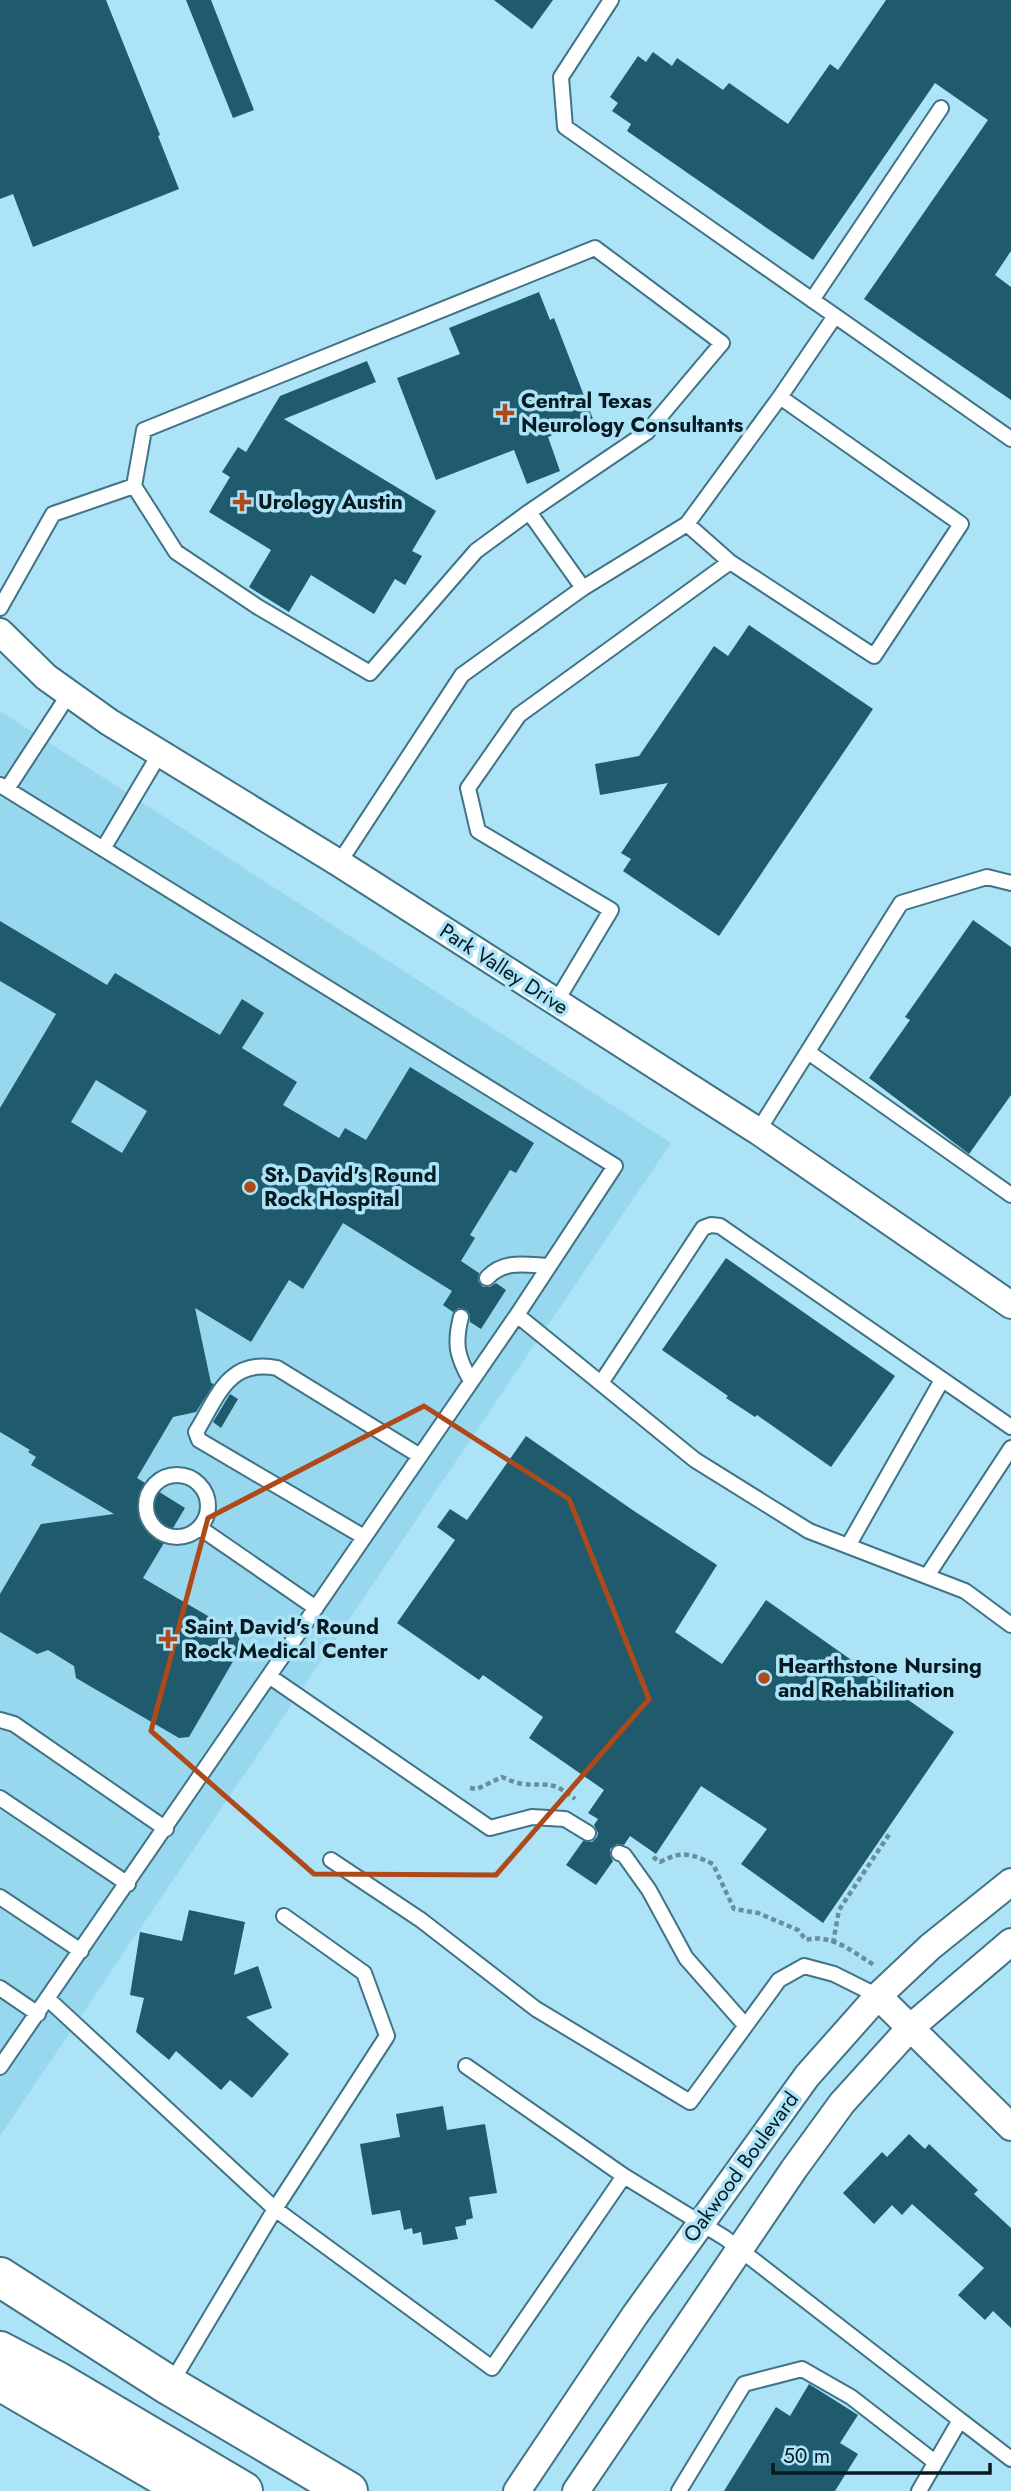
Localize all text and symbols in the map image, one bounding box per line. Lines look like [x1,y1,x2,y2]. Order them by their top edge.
place label: Central Texas Neurology Consultants [521,386,744,440]
marker: Central Texas Neurology Consultants [495,403,515,423]
place label: Urology Austin [258,487,403,517]
marker: Urology Austin [232,492,252,512]
street label: Park Valley Drive [434,916,574,1022]
place label: St. David's Round Rock Hospital [264,1160,437,1214]
marker: St. David's Round Rock Hospital [242,1179,258,1195]
place label: Saint David's Round Rock Medical Center [184,1612,388,1666]
marker: Saint David's Round Rock Medical Center [158,1629,178,1649]
place label: Hearthstone Nursing and Rehabilitation [778,1651,982,1705]
marker: Hearthstone Nursing and Rehabilitation [756,1670,772,1686]
street label: Oakwood Boulevard [676,2086,806,2248]
scale bar [773,2432,990,2476]
text: 50 m [783,2441,830,2471]

